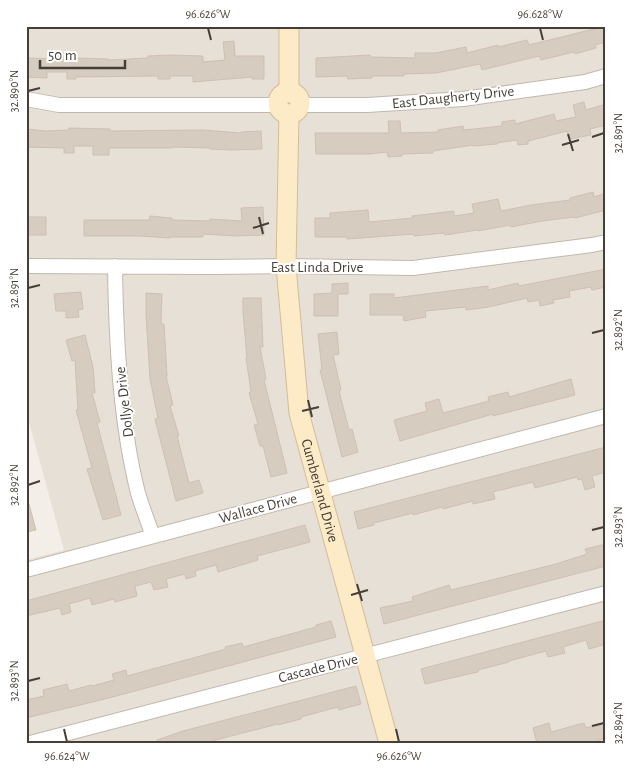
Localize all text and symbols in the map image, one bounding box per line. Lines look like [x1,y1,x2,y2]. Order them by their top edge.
text: 96.626°W [185,8,231,20]
text: 96.628°W [517,8,563,20]
scale bar [40,38,125,70]
text: 50 m [48,48,77,63]
text: 32.890°N [8,70,20,112]
street label: East Daugherty Drive [391,84,515,111]
text: 32.891°N [612,113,624,153]
street label: East Linda Drive [271,260,363,275]
text: 32.891°N [8,268,20,308]
text: 32.892°N [612,309,624,351]
street label: Dollye Drive [113,366,136,438]
street label: Cumberland Drive [298,437,341,544]
text: 32.892°N [8,464,20,506]
street label: Wallace Drive [217,491,299,526]
text: 32.893°N [612,506,624,548]
street label: Cascade Drive [277,651,359,686]
text: 32.893°N [8,660,20,702]
text: 32.894°N [612,702,624,744]
text: 96.624°W [44,750,90,762]
text: 96.626°W [376,750,422,762]

